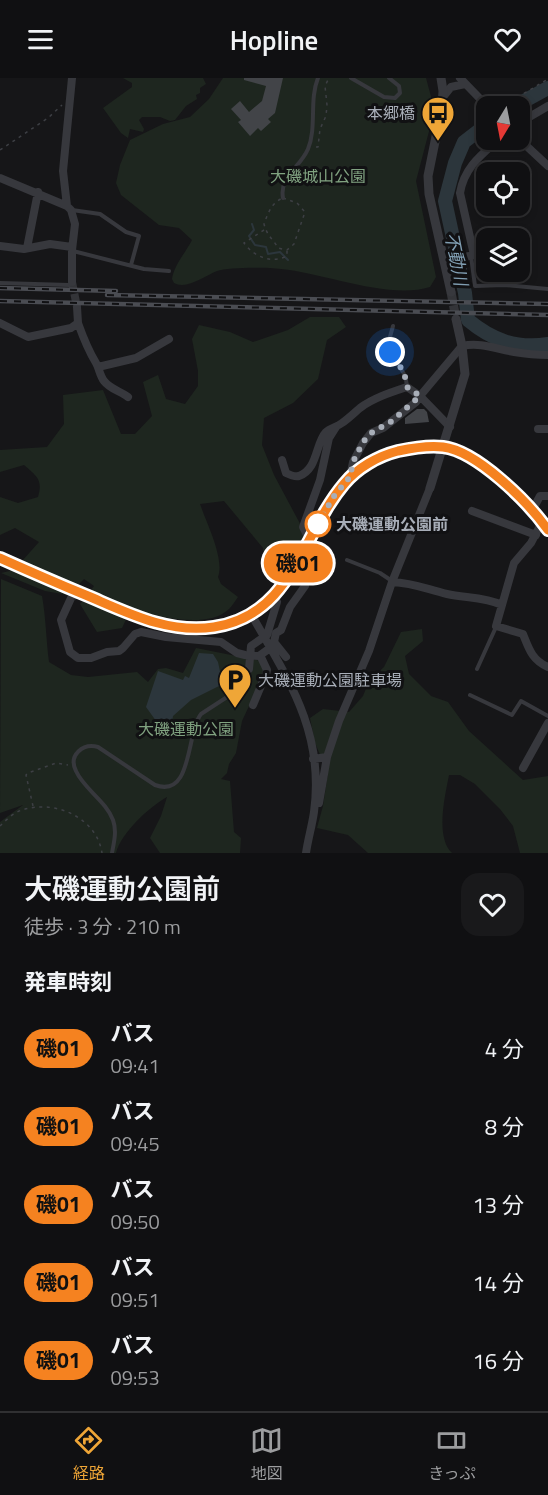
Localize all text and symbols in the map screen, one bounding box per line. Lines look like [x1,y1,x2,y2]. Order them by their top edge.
text: Hopline [230,19,318,60]
icon: menu [24,23,57,56]
icon: heart [491,23,524,56]
bus stop icon: 本郷橋 [420,95,456,142]
north arrow [476,96,530,150]
map controls [476,96,530,282]
place label: 本郷橋 [367,101,415,125]
button: locate [476,162,530,216]
park label: 大磯城山公園 [270,164,366,188]
button: layers [476,228,530,282]
water label: 不動川 [438,230,475,290]
your location [375,337,405,367]
marker: 大磯運動公園前 [305,511,331,537]
place label: 大磯運動公園前 [336,512,448,536]
line badge: 磯01 [264,544,332,582]
text: 磯01 [276,547,320,579]
parking icon: 大磯運動公園駐車場 [217,662,253,709]
place label: 大磯運動公園駐車場 [258,668,402,692]
park label: 大磯運動公園 [138,717,234,741]
text: 大磯運動公園前 [24,867,220,910]
button: heart [461,873,524,936]
text: 徒歩 · 3 分 · 210 m [24,911,181,942]
text: 発車時刻 [24,965,112,999]
text: バス [111,1016,155,1050]
text: 磯01 [36,1032,81,1064]
text: 4 分 [485,1032,524,1066]
text: 09:41 [111,1050,160,1081]
text: バス [111,1094,155,1128]
text: 磯01 [36,1110,81,1142]
text: 8 分 [485,1110,524,1144]
text: 09:45 [111,1128,160,1159]
text: バス [111,1172,155,1206]
text: 磯01 [36,1188,81,1220]
text: 13 分 [473,1188,524,1222]
text: 09:50 [111,1206,160,1237]
text: バス [111,1250,155,1284]
text: 磯01 [36,1266,81,1298]
text: 14 分 [473,1266,524,1300]
text: 09:51 [111,1284,160,1315]
text: バス [111,1328,155,1362]
text: 磯01 [36,1344,81,1376]
text: 16 分 [473,1344,524,1378]
text: 09:53 [111,1362,160,1393]
tab: 経路 [72,1424,105,1485]
tab: 地図 [250,1424,283,1485]
tab: きっぷ [428,1424,476,1485]

